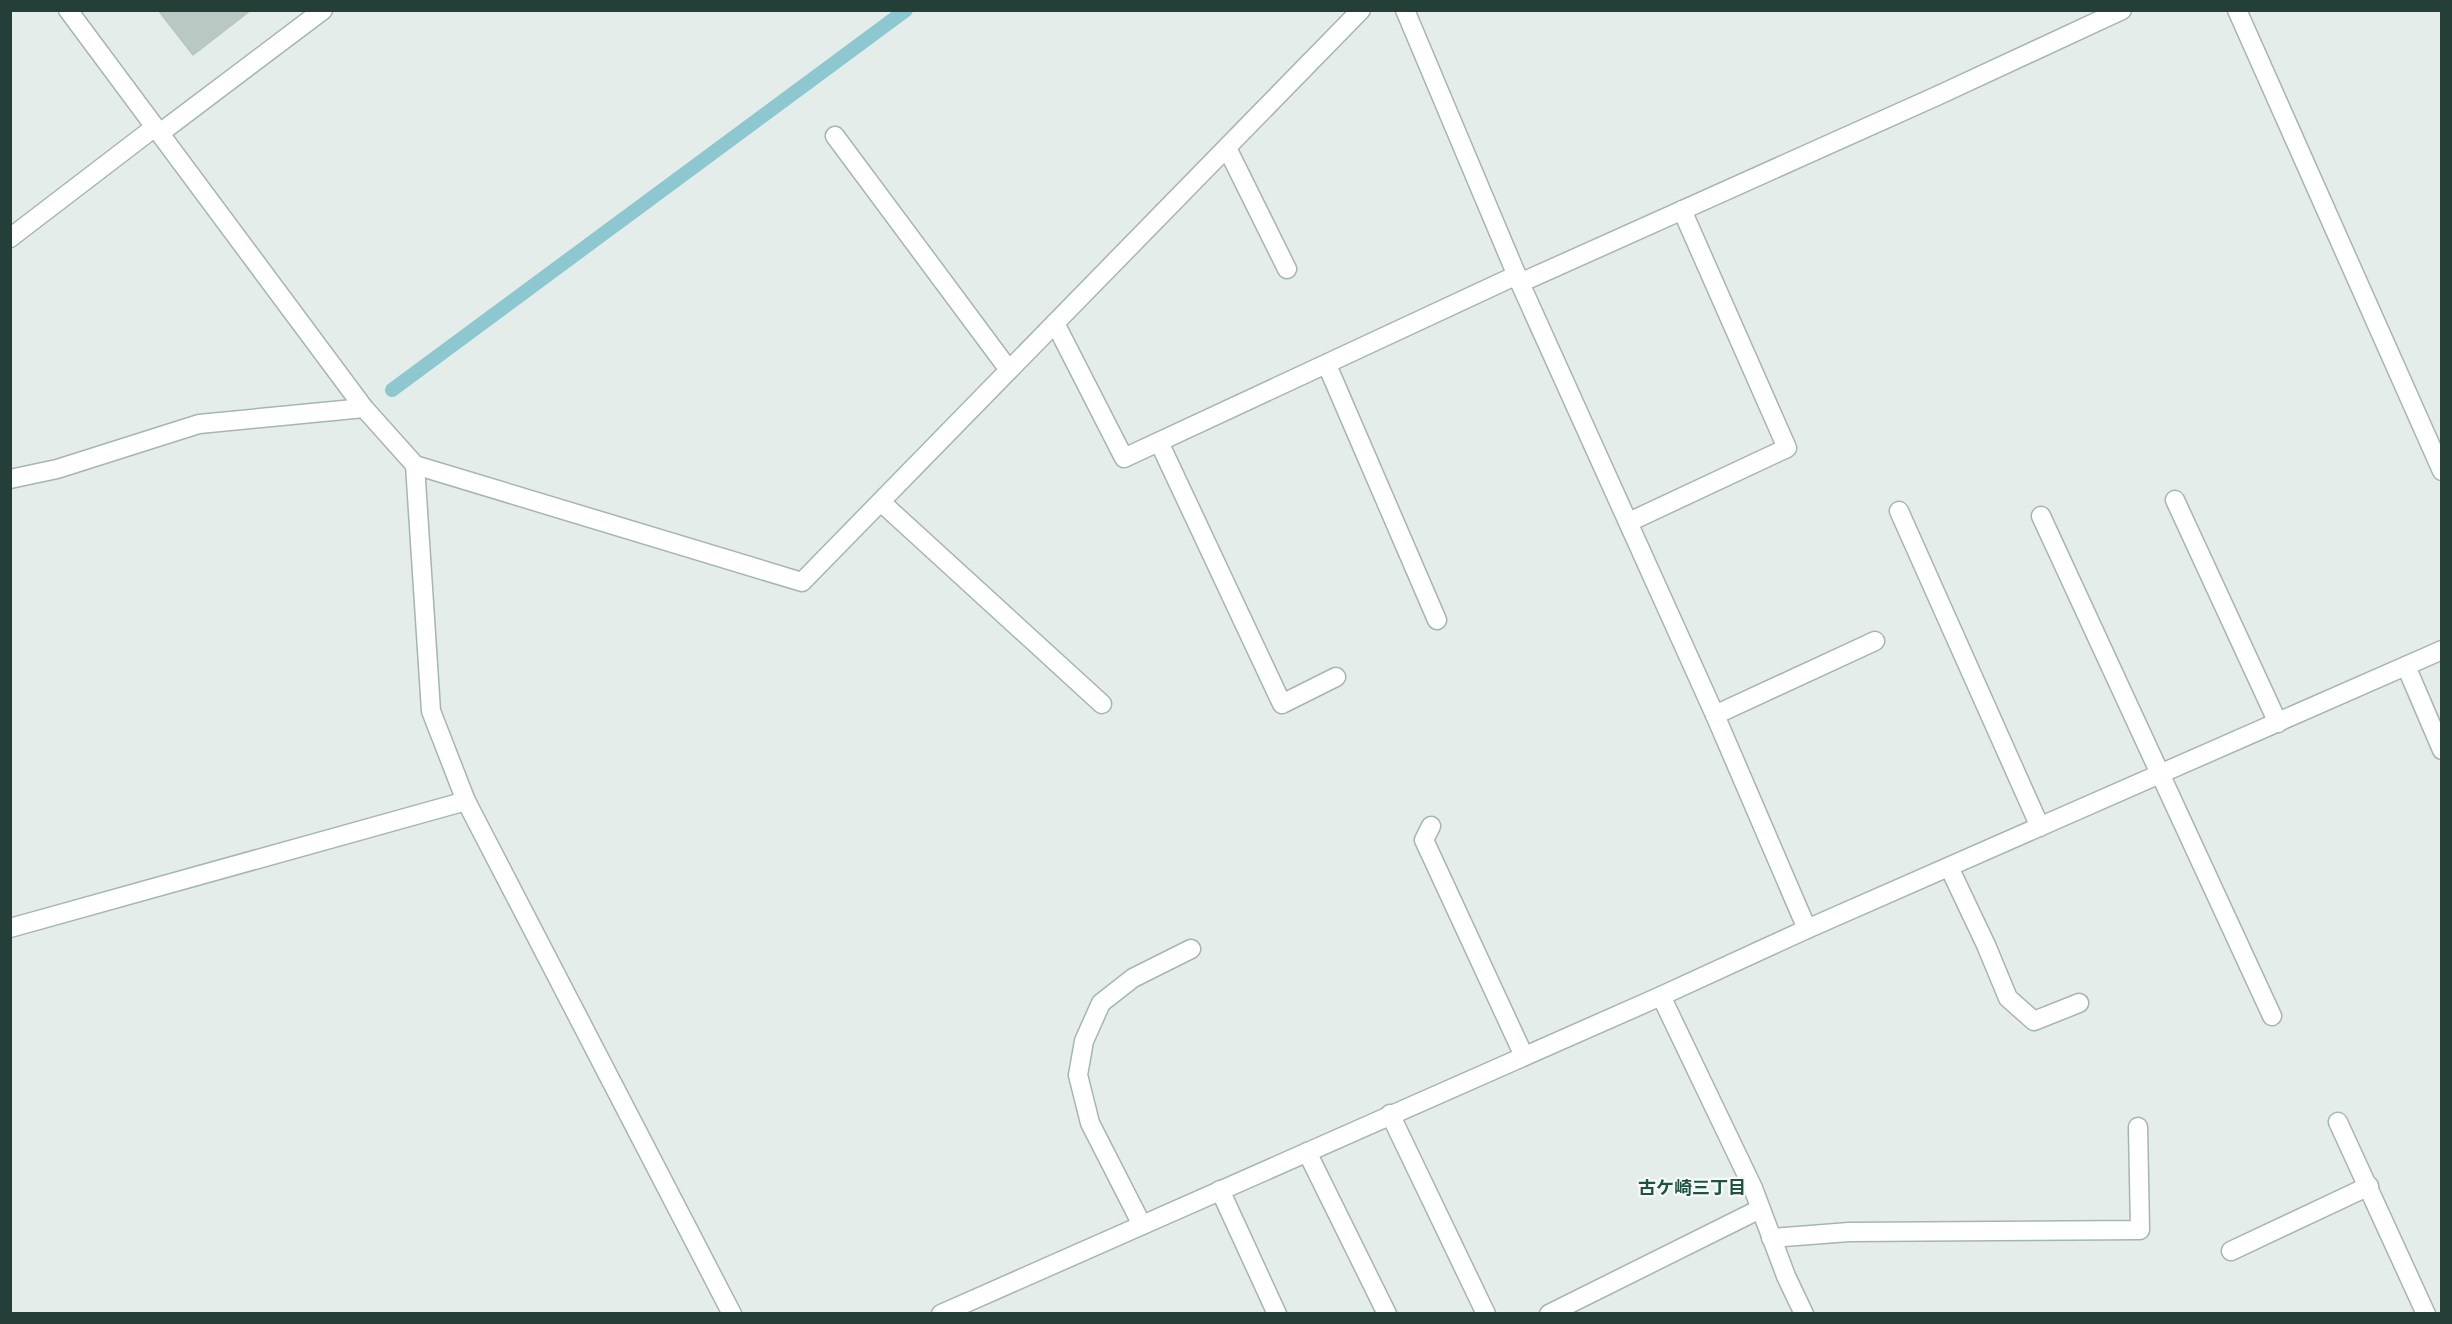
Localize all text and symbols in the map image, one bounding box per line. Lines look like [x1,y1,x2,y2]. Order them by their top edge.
district label: 古ケ崎三丁目 [1638,1177,1746,1198]

